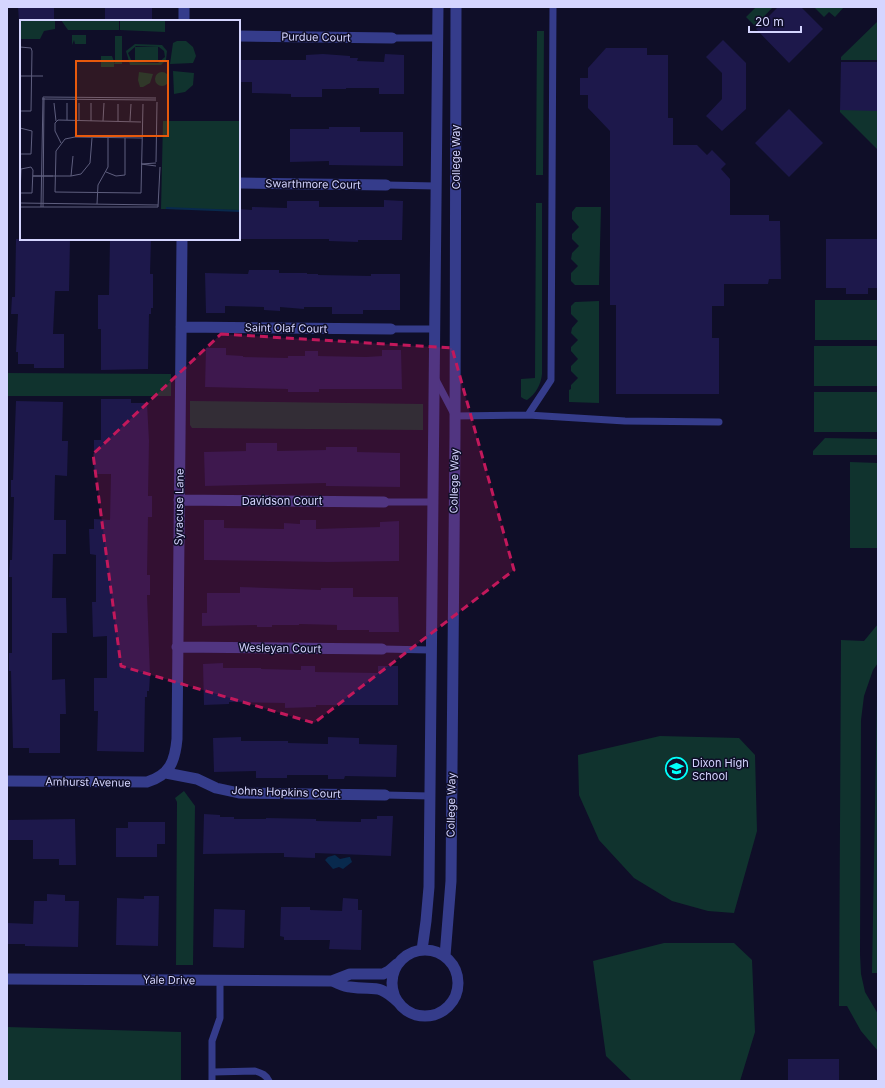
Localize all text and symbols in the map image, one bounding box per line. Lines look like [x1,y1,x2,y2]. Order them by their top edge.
scale bar [749,8,801,34]
text: 20 m [755,14,784,29]
inset map [20,20,240,240]
street label: Purdue Court [281,29,351,45]
street label: College Way [449,124,463,190]
street label: Swarthmore Court [265,176,361,192]
street label: Saint Olaf Court [245,320,328,336]
street label: College Way [446,448,462,514]
street label: Syracuse Lane [171,468,187,546]
street label: Davidson Court [242,494,323,508]
street label: Wesleyan Court [239,640,322,656]
school or university icon: Dixon High School [663,756,689,782]
place label: Dixon High School [692,756,749,783]
street label: College Way [443,772,459,838]
street label: Amhurst Avenue [45,774,131,790]
street label: Johns Hopkins Court [231,783,341,801]
street label: Yale Drive [143,973,195,987]

